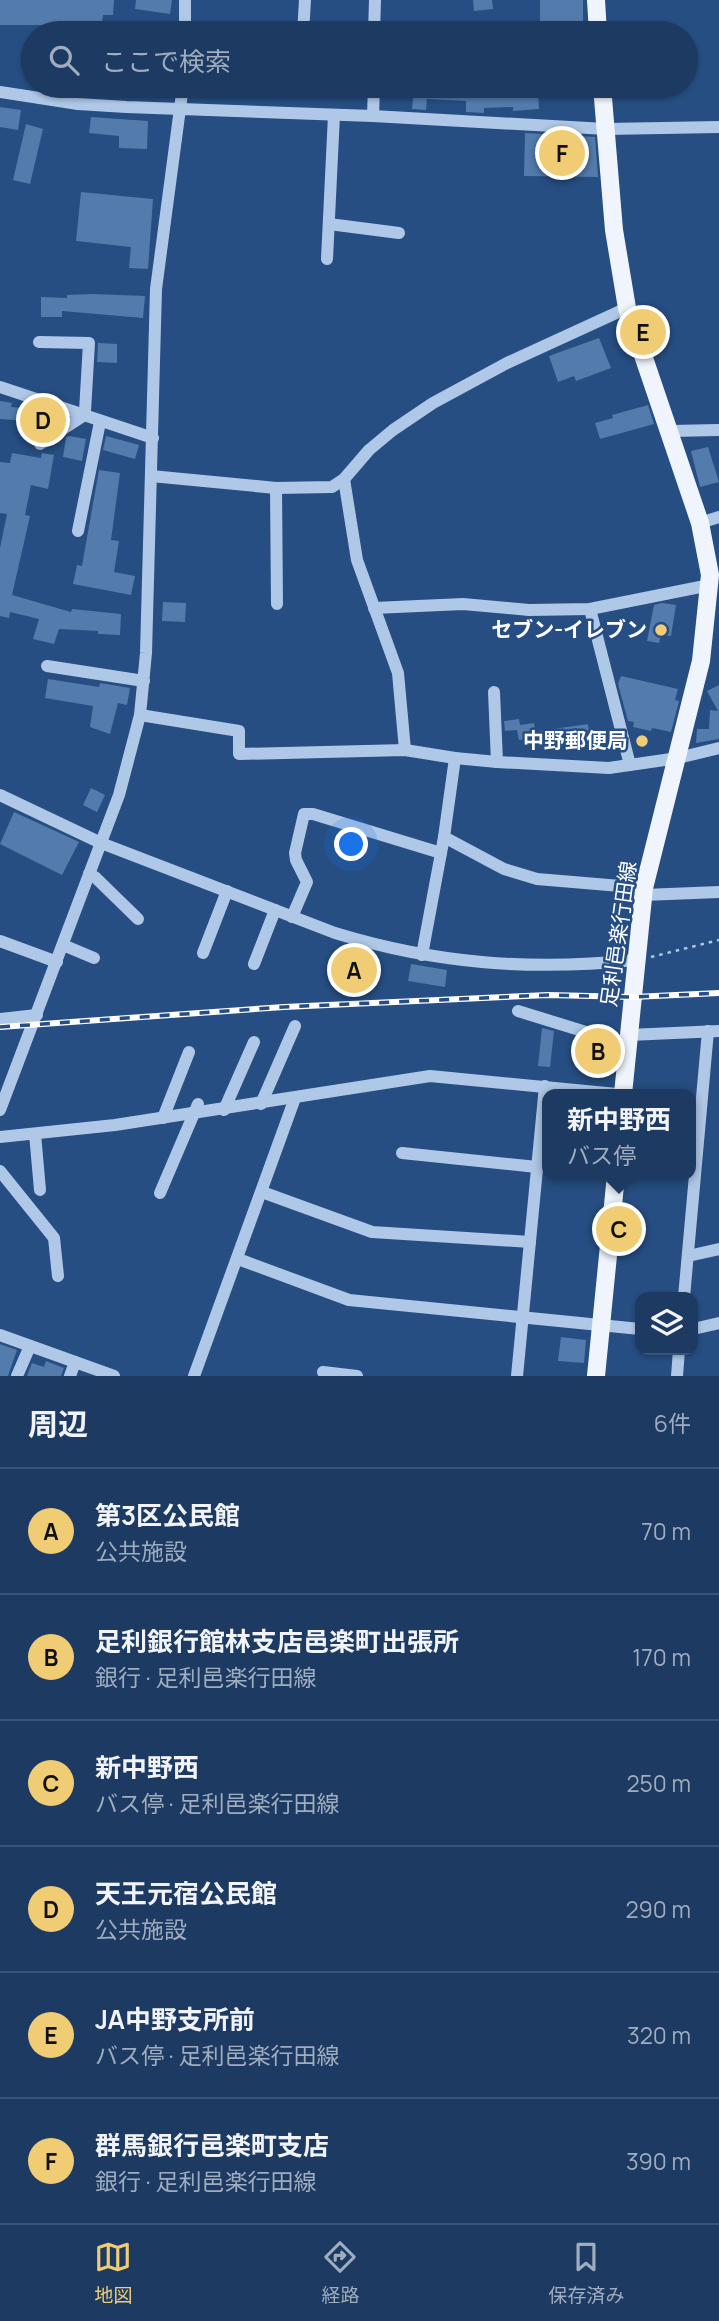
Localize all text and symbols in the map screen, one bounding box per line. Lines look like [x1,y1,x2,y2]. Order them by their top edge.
search box [21,21,698,98]
icon: search [45,41,83,79]
text: ここで検索 [101,43,231,79]
pin: F [539,127,585,179]
pin: E [620,306,666,358]
pin: D [20,394,66,446]
place label: セブン-イレブン [491,615,647,643]
marker: セブン-イレブン [653,622,669,638]
place label: 中野郵便局 [523,726,628,754]
marker: 中野郵便局 [634,733,650,749]
your location [334,827,368,861]
street label: 足利邑楽行田線 [594,859,642,1009]
pin: A [331,944,377,996]
pin: B [575,1025,621,1077]
popup [542,1089,696,1180]
text: 新中野西 [567,1101,671,1137]
text: バス停 [567,1139,636,1171]
pin: C [596,1203,642,1255]
map controls [635,1292,698,1355]
button: layers [635,1292,698,1355]
text: 周辺 [28,1403,88,1444]
text: 6件 [654,1407,691,1439]
text: 第3区公民館 [95,1497,240,1533]
text: A [43,1515,59,1547]
text: 70 m [641,1515,691,1547]
text: 公共施設 [95,1535,187,1567]
text: 足利銀行館林支店邑楽町出張所 [95,1623,459,1659]
text: B [44,1641,58,1673]
text: 170 m [632,1641,691,1673]
text: 銀行 · 足利邑楽行田線 [95,1661,316,1693]
text: 新中野西 [95,1749,199,1785]
text: C [43,1767,60,1799]
text: 250 m [626,1767,691,1799]
text: バス停 · 足利邑楽行田線 [95,1787,339,1819]
text: 天王元宿公民館 [95,1875,277,1911]
text: D [43,1893,59,1925]
text: 290 m [625,1893,691,1925]
text: 公共施設 [95,1913,187,1945]
text: JA中野支所前 [95,2001,255,2037]
text: E [44,2019,58,2051]
text: 320 m [627,2019,691,2051]
text: バス停 · 足利邑楽行田線 [95,2039,339,2071]
text: 群馬銀行邑楽町支店 [95,2127,329,2163]
text: F [45,2145,57,2177]
text: 390 m [626,2145,691,2177]
text: 銀行 · 足利邑楽行田線 [95,2165,316,2197]
tab: 地図 [94,2238,133,2308]
tab: 経路 [321,2238,360,2308]
tab: 保存済み [548,2238,625,2308]

